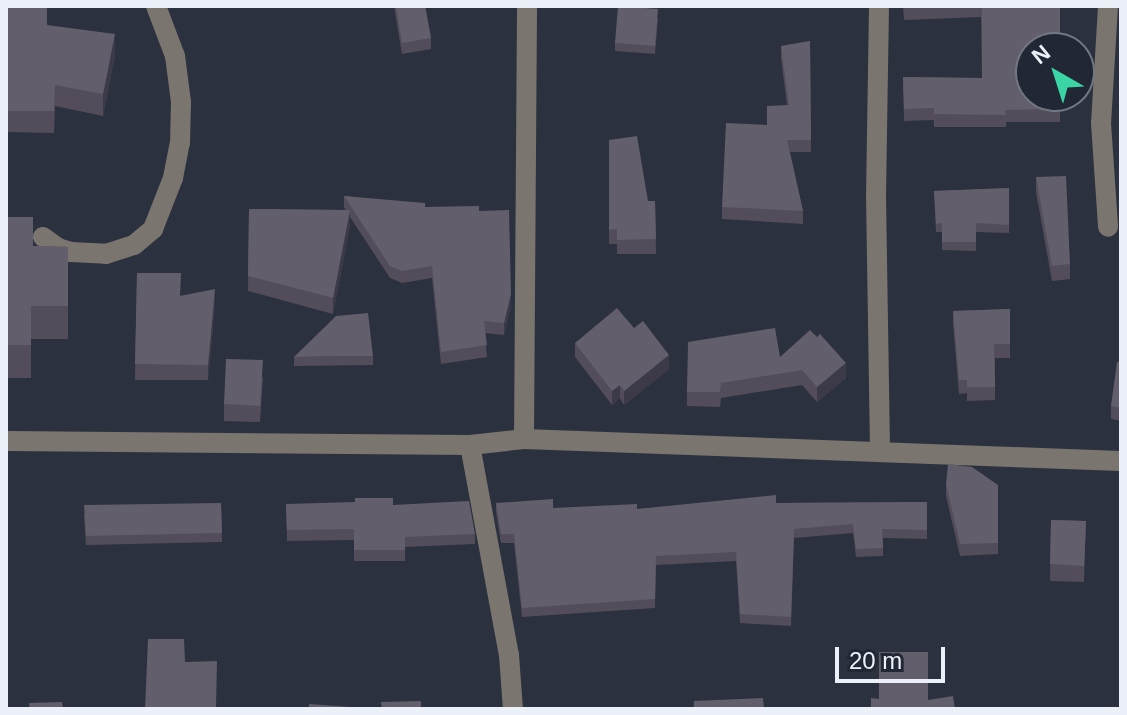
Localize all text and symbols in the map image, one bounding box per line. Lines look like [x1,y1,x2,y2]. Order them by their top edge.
north arrow [1015,32,1095,112]
text: N [1027,40,1055,69]
scale bar [839,631,949,681]
text: 20 m [849,647,902,674]

